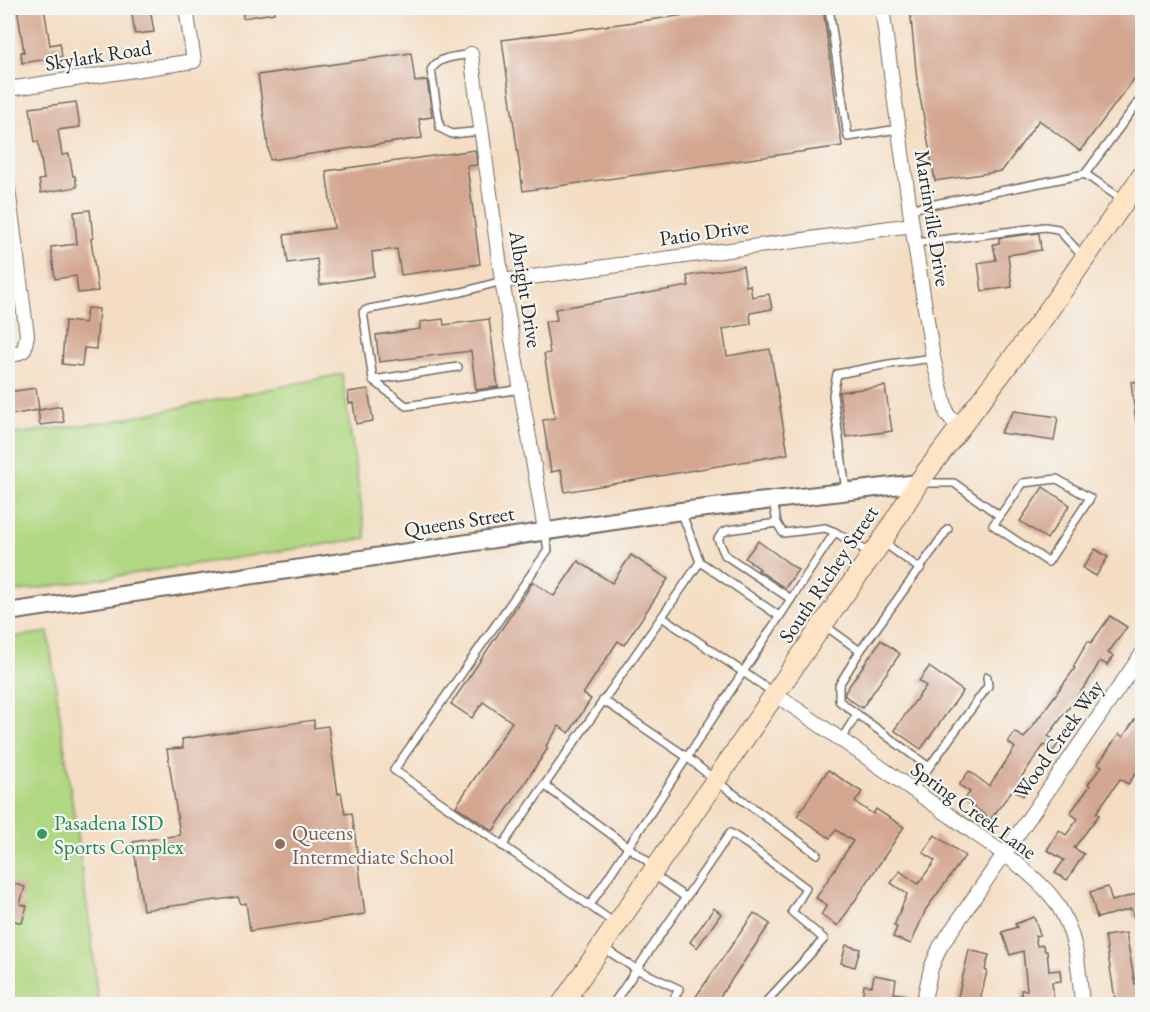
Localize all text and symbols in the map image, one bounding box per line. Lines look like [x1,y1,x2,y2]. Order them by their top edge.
street label: Skylark Road [43,33,153,77]
street label: Martinville Drive [909,148,957,288]
street label: Patio Drive [657,212,751,252]
street label: Albright Drive [503,228,549,349]
street label: Queens Street [402,499,517,544]
street label: South Richey Street [772,500,884,648]
street label: Wood Creek Way [1007,674,1109,804]
street label: Spring Creek Lane [906,755,1042,865]
place label: Pasadena ISD Sports Complex [54,809,184,860]
place label: Queens Intermediate School [292,819,454,870]
marker: Pasadena ISD Sports Complex [35,827,49,841]
marker: Queens Intermediate School [273,837,287,851]

